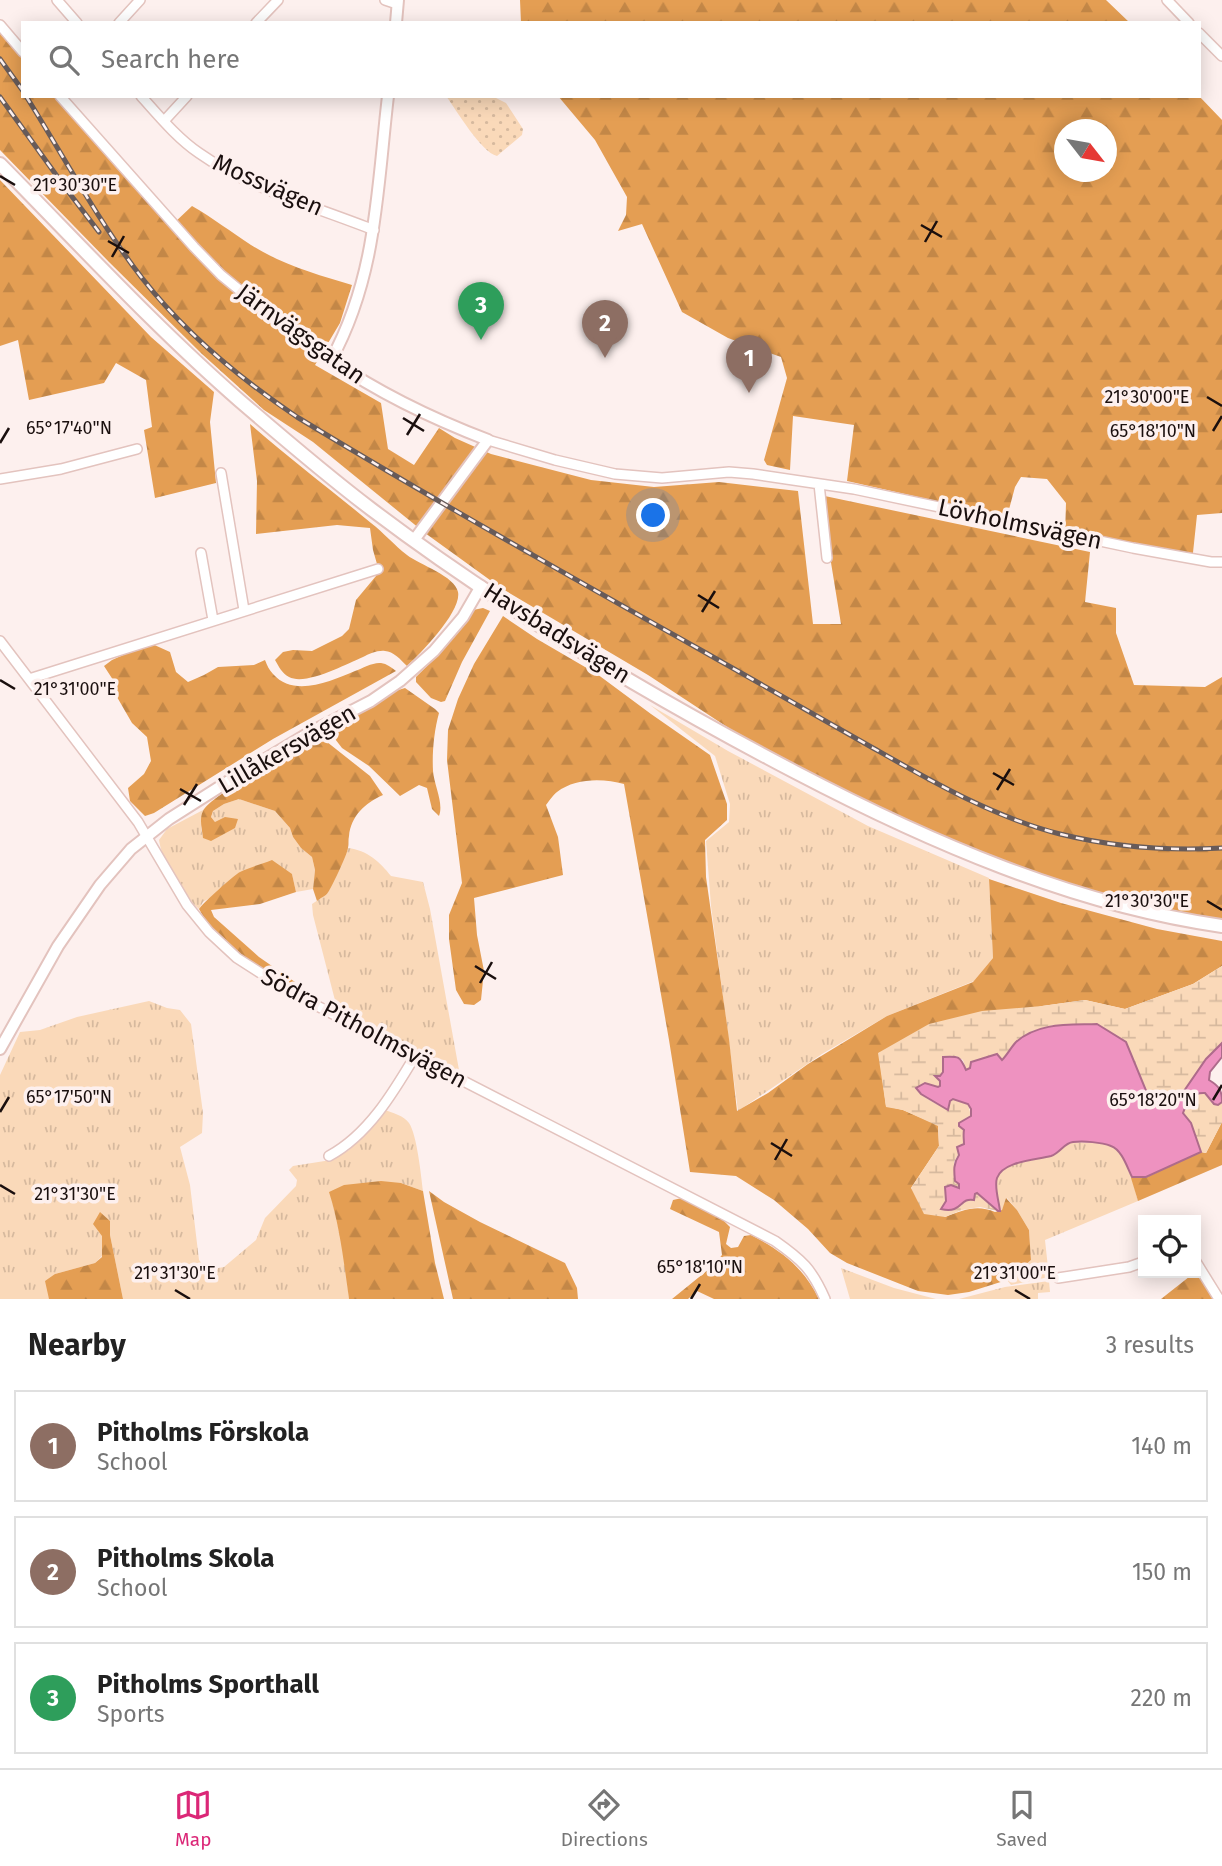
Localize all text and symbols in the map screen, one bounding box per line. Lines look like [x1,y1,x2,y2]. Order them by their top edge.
search box [21,21,1201,98]
icon: search [45,41,83,79]
text: Search here [101,44,240,75]
north arrow [1054,119,1117,182]
street label: Mossvägen [208,148,328,222]
text: 21°30'30"E [33,174,117,196]
street label: Järnvägsgatan [231,278,371,390]
pin: 3 [458,282,504,340]
pin: 2 [582,300,628,358]
pin: 1 [726,335,772,393]
text: 21°30'00"E [1105,386,1190,408]
text: 65°17'40"N [26,417,112,439]
text: 65°18'10"N [1110,420,1196,442]
street label: Lövholmsvägen [935,493,1105,555]
your location [636,498,670,532]
street label: Havsbadsvägen [479,577,635,689]
text: 21°31'00"E [34,678,116,700]
street label: Lillåkersvägen [213,698,361,800]
text: 21°30'30"E [1105,890,1189,912]
street label: Södra Pitholmsvägen [256,962,472,1094]
text: 65°17'50"N [26,1086,112,1108]
text: 65°18'20"N [1109,1089,1197,1111]
text: 21°31'30"E [34,1183,116,1205]
map controls [1138,1215,1201,1278]
button: locate [1138,1215,1201,1278]
text: 65°18'10"N [657,1256,743,1278]
text: 21°31'30"E [134,1262,216,1284]
text: 21°31'00"E [974,1262,1056,1284]
text: Nearby [28,1327,126,1363]
text: 3 results [1106,1331,1194,1359]
text: Pitholms Förskola [97,1417,309,1448]
text: 1 [48,1432,58,1460]
text: 140 m [1131,1432,1192,1460]
text: School [97,1448,168,1476]
text: Pitholms Skola [97,1543,274,1574]
text: 2 [47,1558,59,1586]
text: 150 m [1132,1558,1192,1586]
text: School [97,1574,168,1602]
text: Pitholms Sporthall [97,1669,319,1700]
text: 3 [47,1684,59,1712]
text: 220 m [1131,1684,1192,1712]
text: Sports [97,1700,165,1728]
tab: Map [174,1786,212,1851]
tab: Directions [561,1786,648,1851]
tab: Saved [996,1786,1048,1851]

